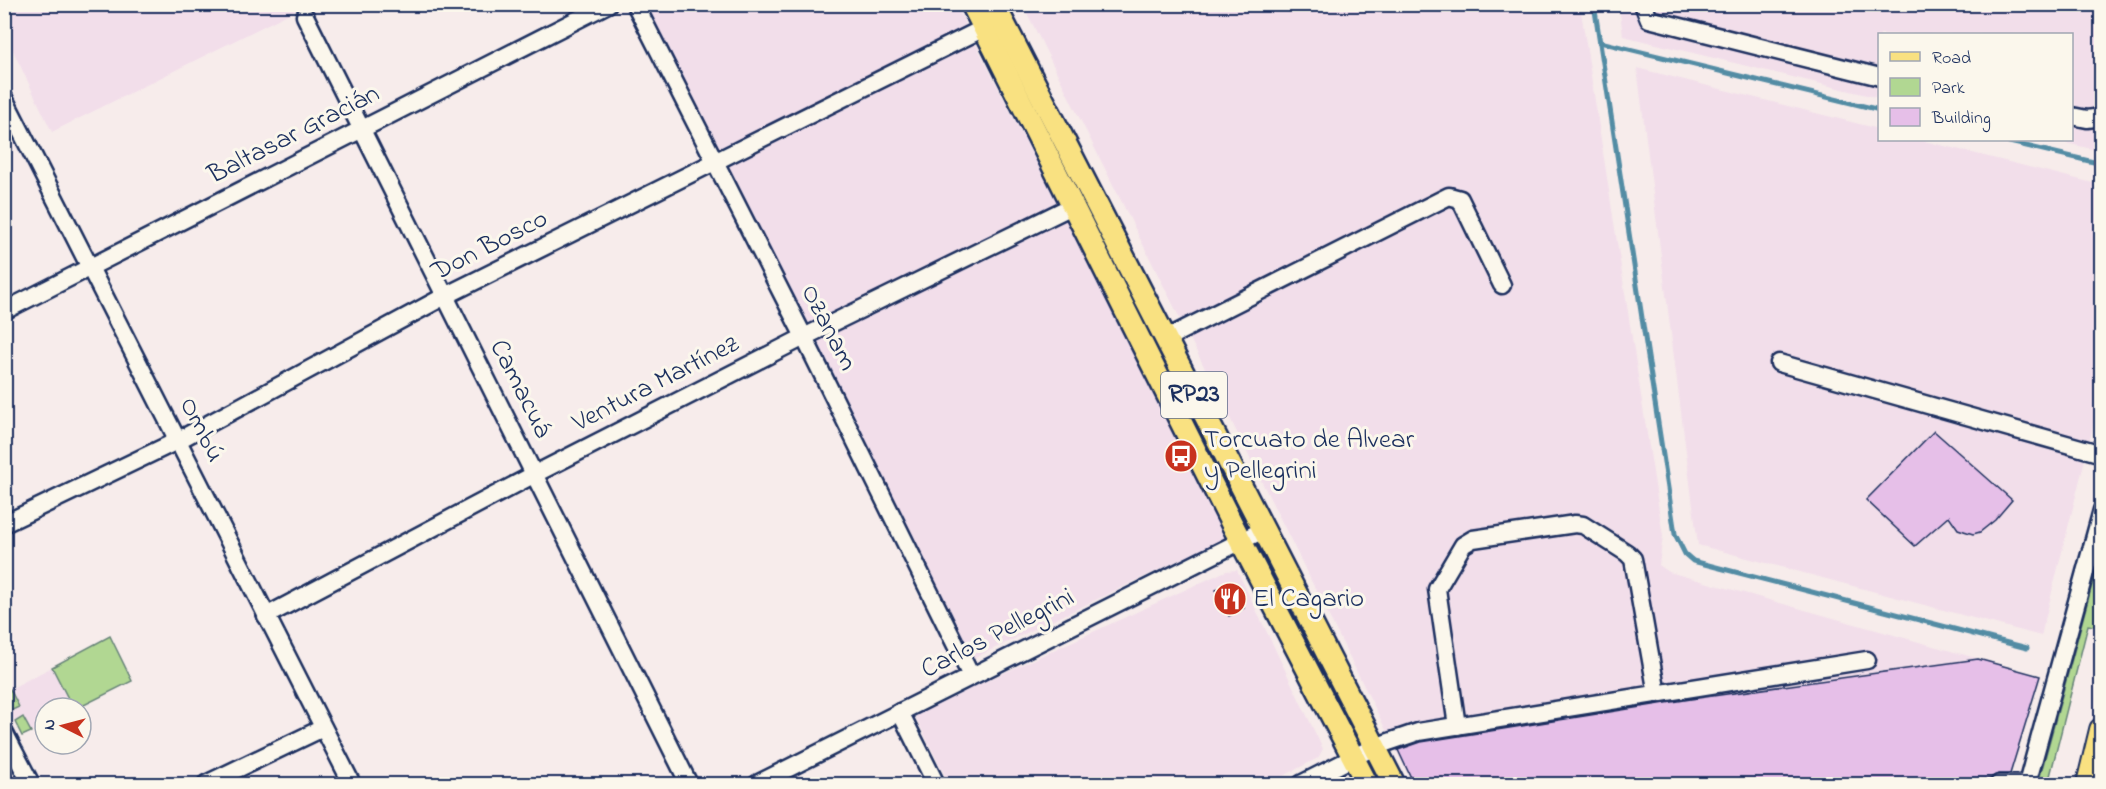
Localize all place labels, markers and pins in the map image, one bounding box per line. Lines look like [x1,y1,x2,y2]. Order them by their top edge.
place label: Torcuato de Alvear y Pellegrini [1204,421,1415,491]
bus stop icon: Torcuato de Alvear y Pellegrini [1163,438,1199,474]
place label: El Cagario [1253,580,1364,619]
restaurant icon: El Cagario [1212,581,1248,617]

